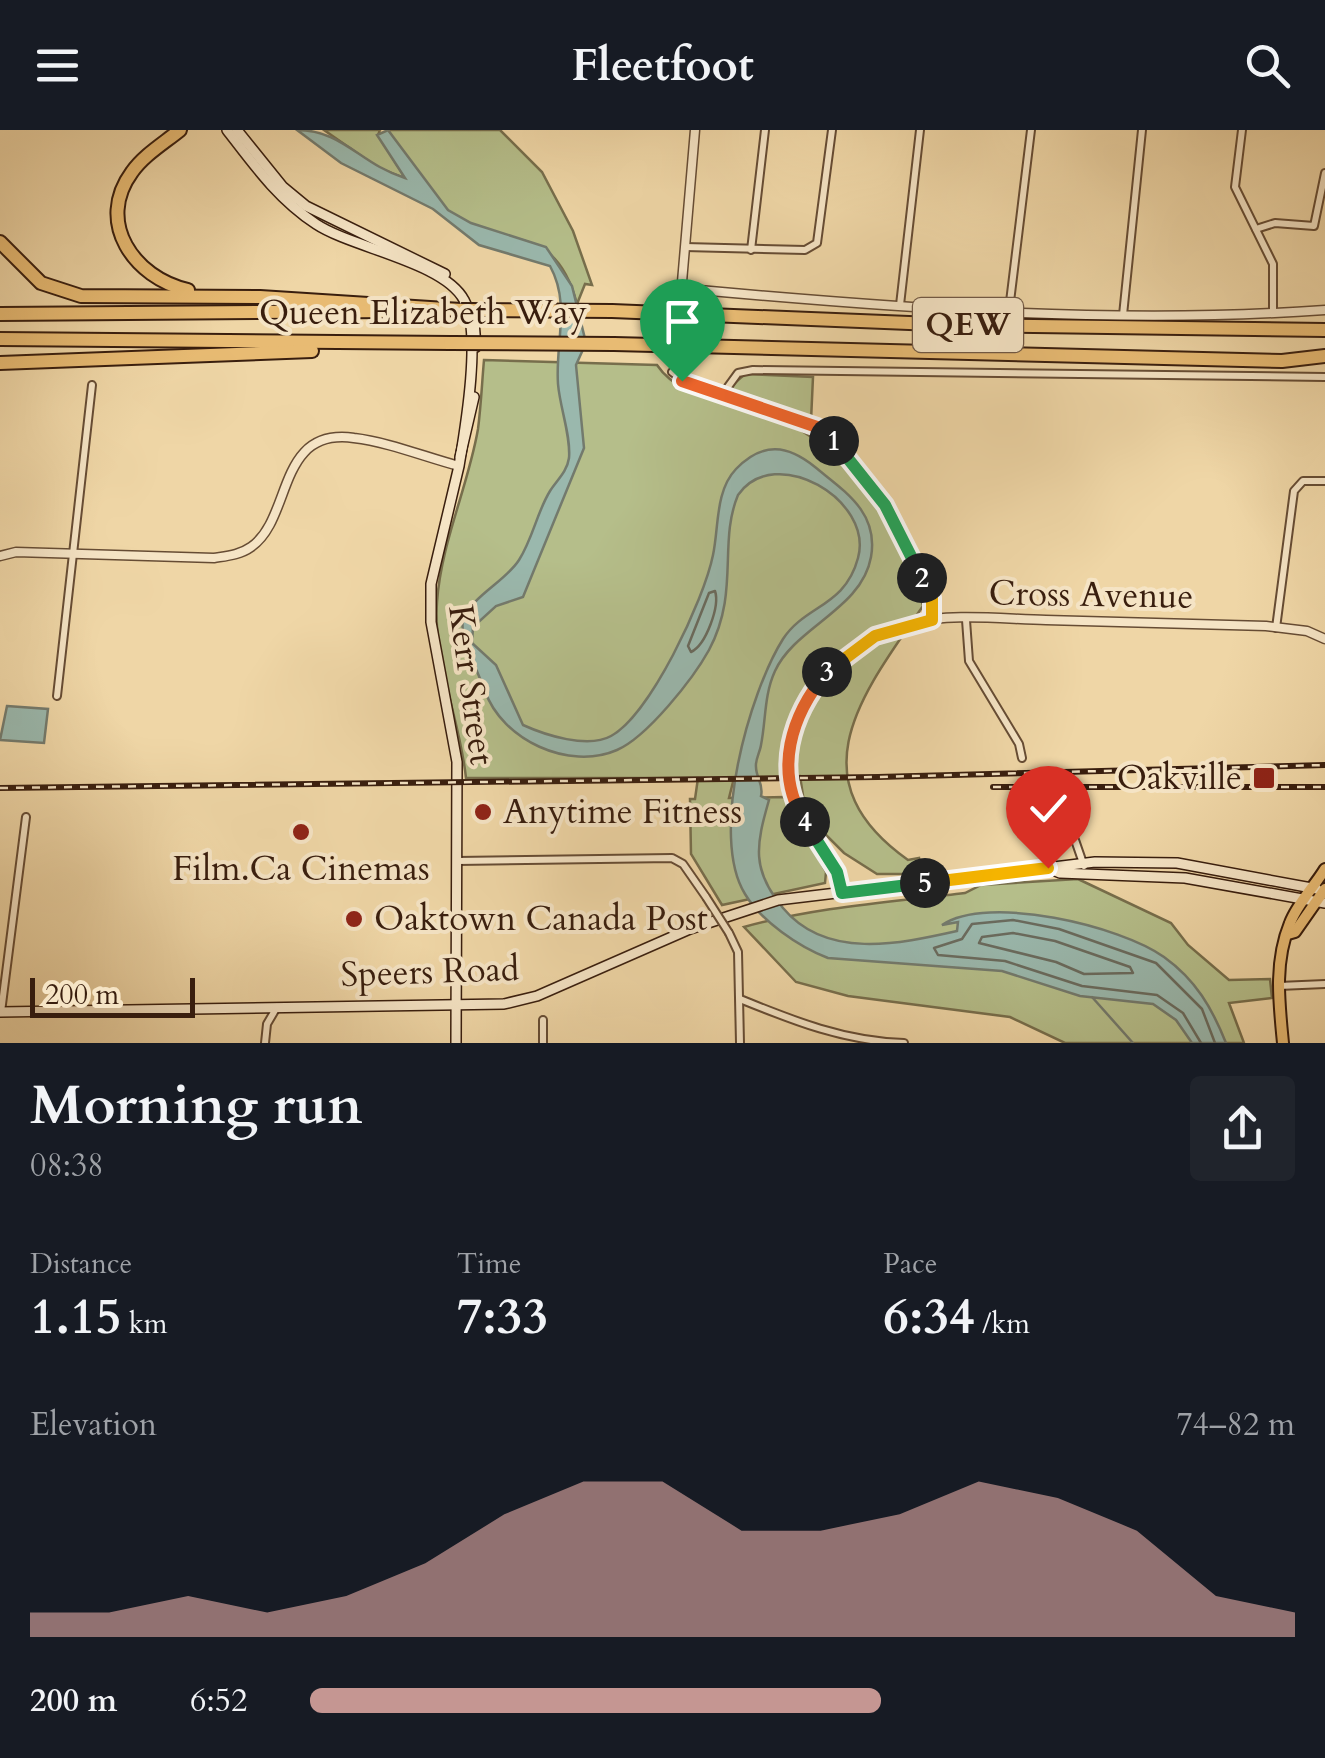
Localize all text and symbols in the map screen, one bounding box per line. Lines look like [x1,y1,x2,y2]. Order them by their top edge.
text: Fleetfoot [571,35,754,96]
icon: menu [30,38,85,93]
icon: search [1240,38,1295,93]
pin [640,279,725,382]
street label: Queen Elizabeth Way [259,289,588,337]
icon: arrive [655,294,710,349]
road number: QEW [913,298,1023,352]
pin: 1 [809,416,859,466]
text: 1 [827,422,841,460]
pin: 2 [897,553,947,603]
text: 2 [915,559,929,597]
street label: Cross Avenue [988,569,1194,621]
street label: Kerr Street [436,602,506,768]
pin: 3 [802,647,852,697]
text: 3 [820,653,834,691]
place label: Oakville [1117,754,1242,802]
marker: Oakville [1251,765,1277,791]
pin [1006,766,1091,869]
icon: check [1021,781,1076,836]
place label: Anytime Fitness [503,788,742,836]
pin: 4 [780,797,830,847]
marker: Anytime Fitness [472,801,494,823]
text: 4 [798,803,812,841]
marker: Film.Ca Cinemas [290,821,312,843]
place label: Film.Ca Cinemas [172,845,430,893]
pin: 5 [900,858,950,908]
text: 5 [918,864,932,902]
place label: Oaktown Canada Post [374,895,708,943]
marker: Oaktown Canada Post [343,908,365,930]
street label: Speers Road [340,945,521,999]
scale bar [30,973,195,1018]
text: 200 m [45,976,119,1014]
text: Morning run [30,1069,363,1143]
button: share [1190,1076,1295,1181]
text: 08:38 [30,1144,104,1188]
text: Distance [30,1245,132,1283]
text: Time [457,1245,521,1283]
text: Pace [883,1245,937,1283]
text: 1.15 [30,1283,121,1351]
text: 7:33 [457,1283,548,1351]
text: 6:34 [883,1283,975,1351]
text: km [121,1305,168,1343]
text: /km [975,1305,1030,1343]
text: Elevation [30,1403,157,1447]
text: 74–82 m [1176,1403,1295,1447]
text: 200 m [30,1679,117,1723]
text: 6:52 [190,1679,247,1723]

